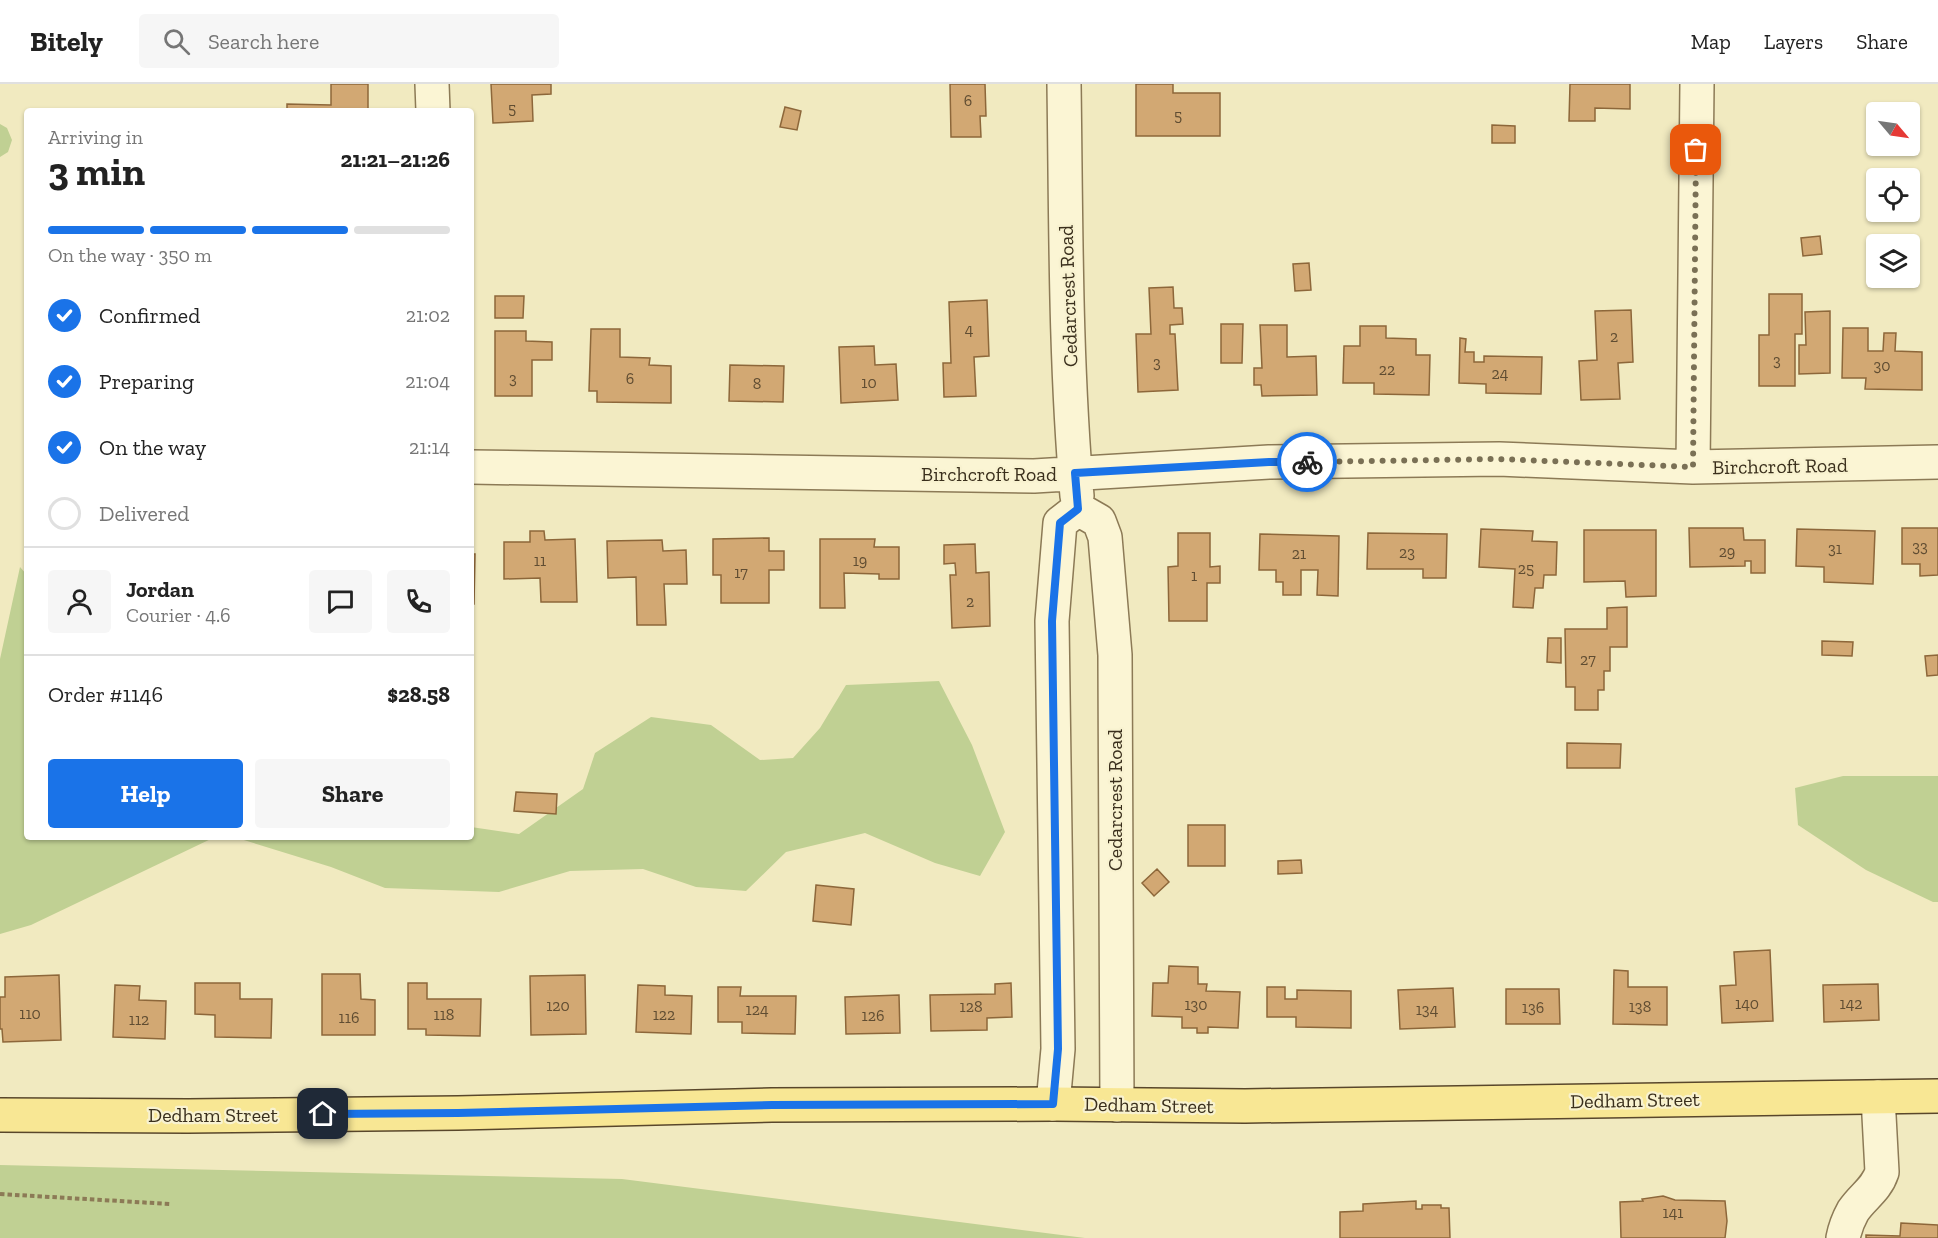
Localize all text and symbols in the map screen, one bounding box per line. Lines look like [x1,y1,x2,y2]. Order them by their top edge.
search box [139,14,559,68]
text: Bitely [30,25,103,58]
icon: search [160,25,193,58]
text: Search here [208,28,319,55]
text: Map [1691,29,1731,54]
text: Layers [1764,29,1823,54]
text: Share [1856,29,1908,54]
house number: 6 [964,91,972,110]
house number: 5 [508,99,516,118]
north arrow [1866,102,1920,156]
map controls [1866,102,1920,288]
house number: 5 [1174,106,1182,125]
pin [1670,124,1721,175]
text: Arriving in [48,125,143,149]
icon: bag [1679,133,1712,166]
text: 21:21–21:26 [340,146,450,173]
text: 3 min [48,148,145,195]
button: locate [1866,168,1920,222]
street label: Cedarcrest Road [1054,225,1082,367]
button: layers [1866,234,1920,288]
text: On the way · 350 m [48,243,212,267]
icon: check [48,299,81,332]
text: Confirmed [99,302,200,329]
text: 21:02 [406,303,450,327]
house number: 4 [965,320,974,339]
house number: 2 [1610,327,1618,346]
house number: 3 [1773,351,1781,370]
house number: 3 [1153,353,1161,372]
house number: 30 [1873,356,1891,375]
house number: 22 [1379,360,1395,379]
house number: 24 [1492,364,1509,383]
icon: check [48,365,81,398]
text: Preparing [99,368,194,395]
text: 21:04 [405,369,450,393]
house number: 3 [509,369,517,388]
house number: 6 [626,369,634,388]
house number: 10 [861,373,877,392]
house number: 8 [753,374,761,393]
icon: check [48,431,81,464]
courier [1277,432,1337,492]
text: On the way [99,434,206,461]
text: 21:14 [409,435,450,459]
icon: bike [1291,446,1324,479]
street label: Birchcroft Road [1712,453,1848,479]
street label: Birchcroft Road [921,462,1057,486]
text: Delivered [99,500,189,527]
house number: 33 [1912,537,1928,556]
house number: 31 [1828,539,1842,558]
house number: 29 [1719,542,1735,561]
house number: 23 [1399,543,1415,562]
house number: 21 [1292,544,1306,563]
house number: 11 [534,551,546,570]
house number: 19 [853,551,867,570]
house number: 25 [1518,559,1534,578]
house number: 17 [734,563,748,582]
house number: 1 [1191,566,1197,585]
button: person [48,570,111,633]
button: chat [309,570,372,633]
button: phone [387,570,450,633]
text: Jordan [126,576,194,603]
house number: 2 [966,592,974,611]
text: Courier · 4.6 [126,603,231,627]
house number: 27 [1580,650,1596,669]
text: Order #1146 [48,681,163,708]
text: $28.58 [387,681,450,708]
street label: Cedarcrest Road [1103,729,1127,871]
button: Help [48,759,243,828]
button: Share [255,759,450,828]
house number: 140 [1735,994,1759,1013]
house number: 142 [1839,994,1863,1013]
house number: 130 [1184,995,1208,1014]
house number: 120 [546,996,570,1015]
house number: 128 [959,997,983,1016]
house number: 138 [1629,997,1651,1016]
house number: 136 [1522,998,1544,1017]
house number: 124 [745,1000,769,1019]
house number: 134 [1416,1000,1439,1019]
house number: 110 [19,1004,41,1023]
house number: 118 [434,1005,454,1024]
house number: 122 [653,1005,675,1024]
house number: 126 [862,1006,884,1025]
house number: 116 [339,1008,359,1027]
house number: 112 [129,1010,149,1029]
street label: Dedham Street [1570,1087,1701,1113]
pin [297,1088,348,1139]
street label: Dedham Street [1084,1092,1215,1118]
icon: home [306,1097,339,1130]
street label: Dedham Street [148,1103,278,1127]
house number: 141 [1663,1203,1683,1222]

